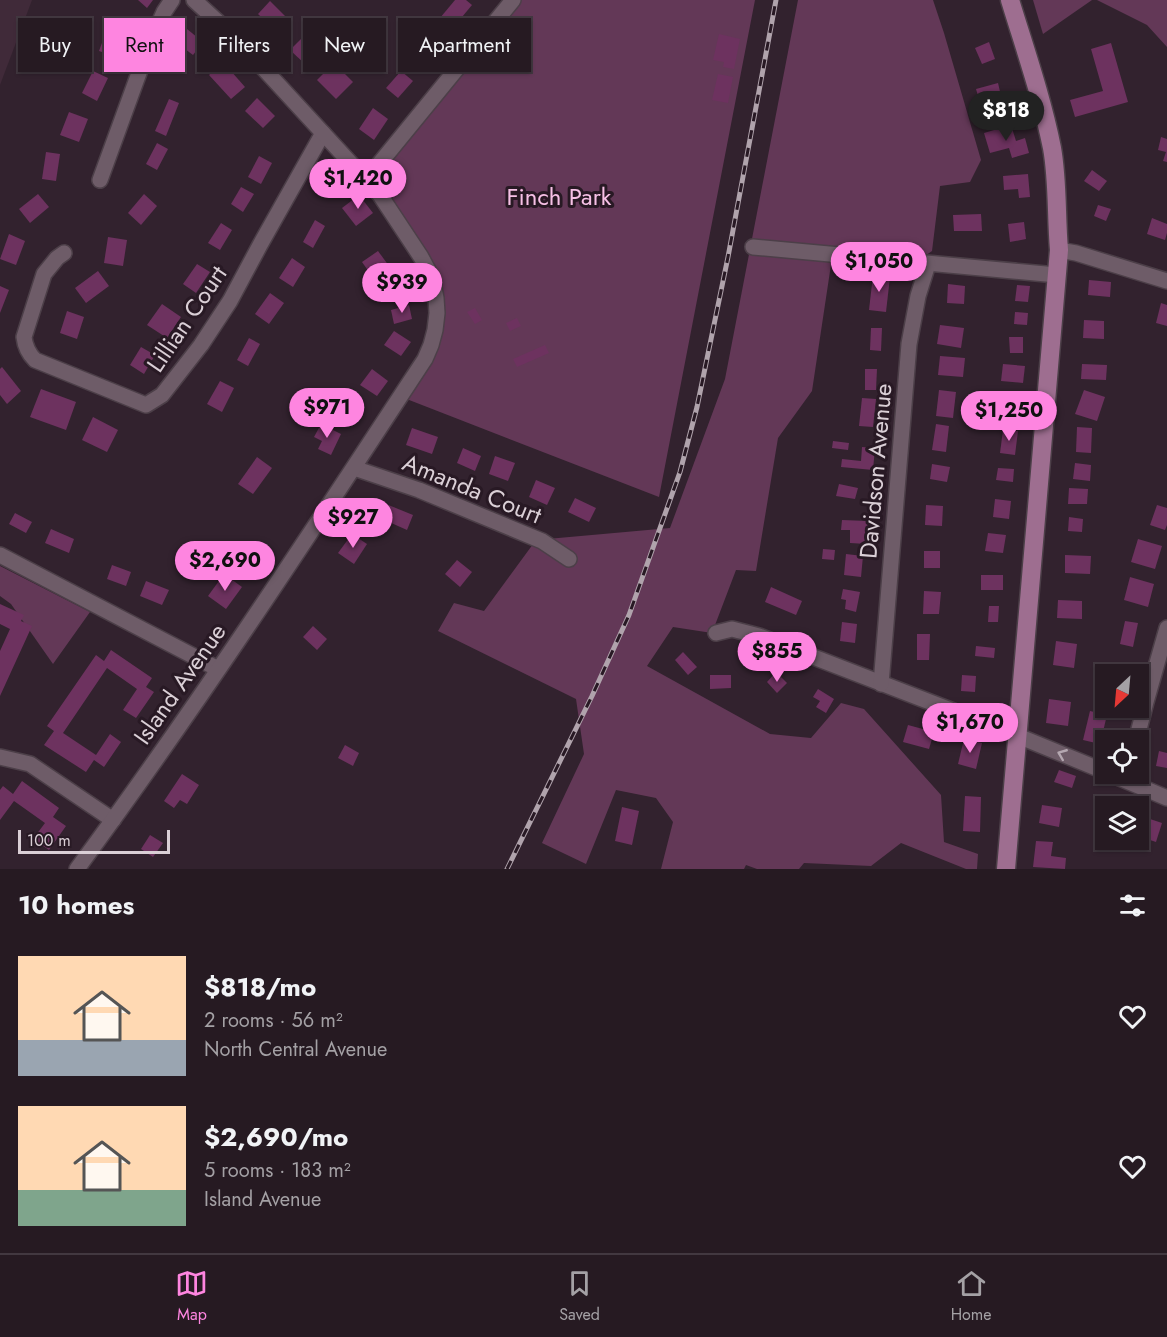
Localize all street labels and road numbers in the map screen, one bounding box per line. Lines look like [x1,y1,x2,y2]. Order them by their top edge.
street label: Lillian Court [138,258,235,379]
street label: Davidson Avenue [850,382,901,560]
street label: Amanda Court [397,445,547,532]
street label: Island Avenue [125,616,234,751]

